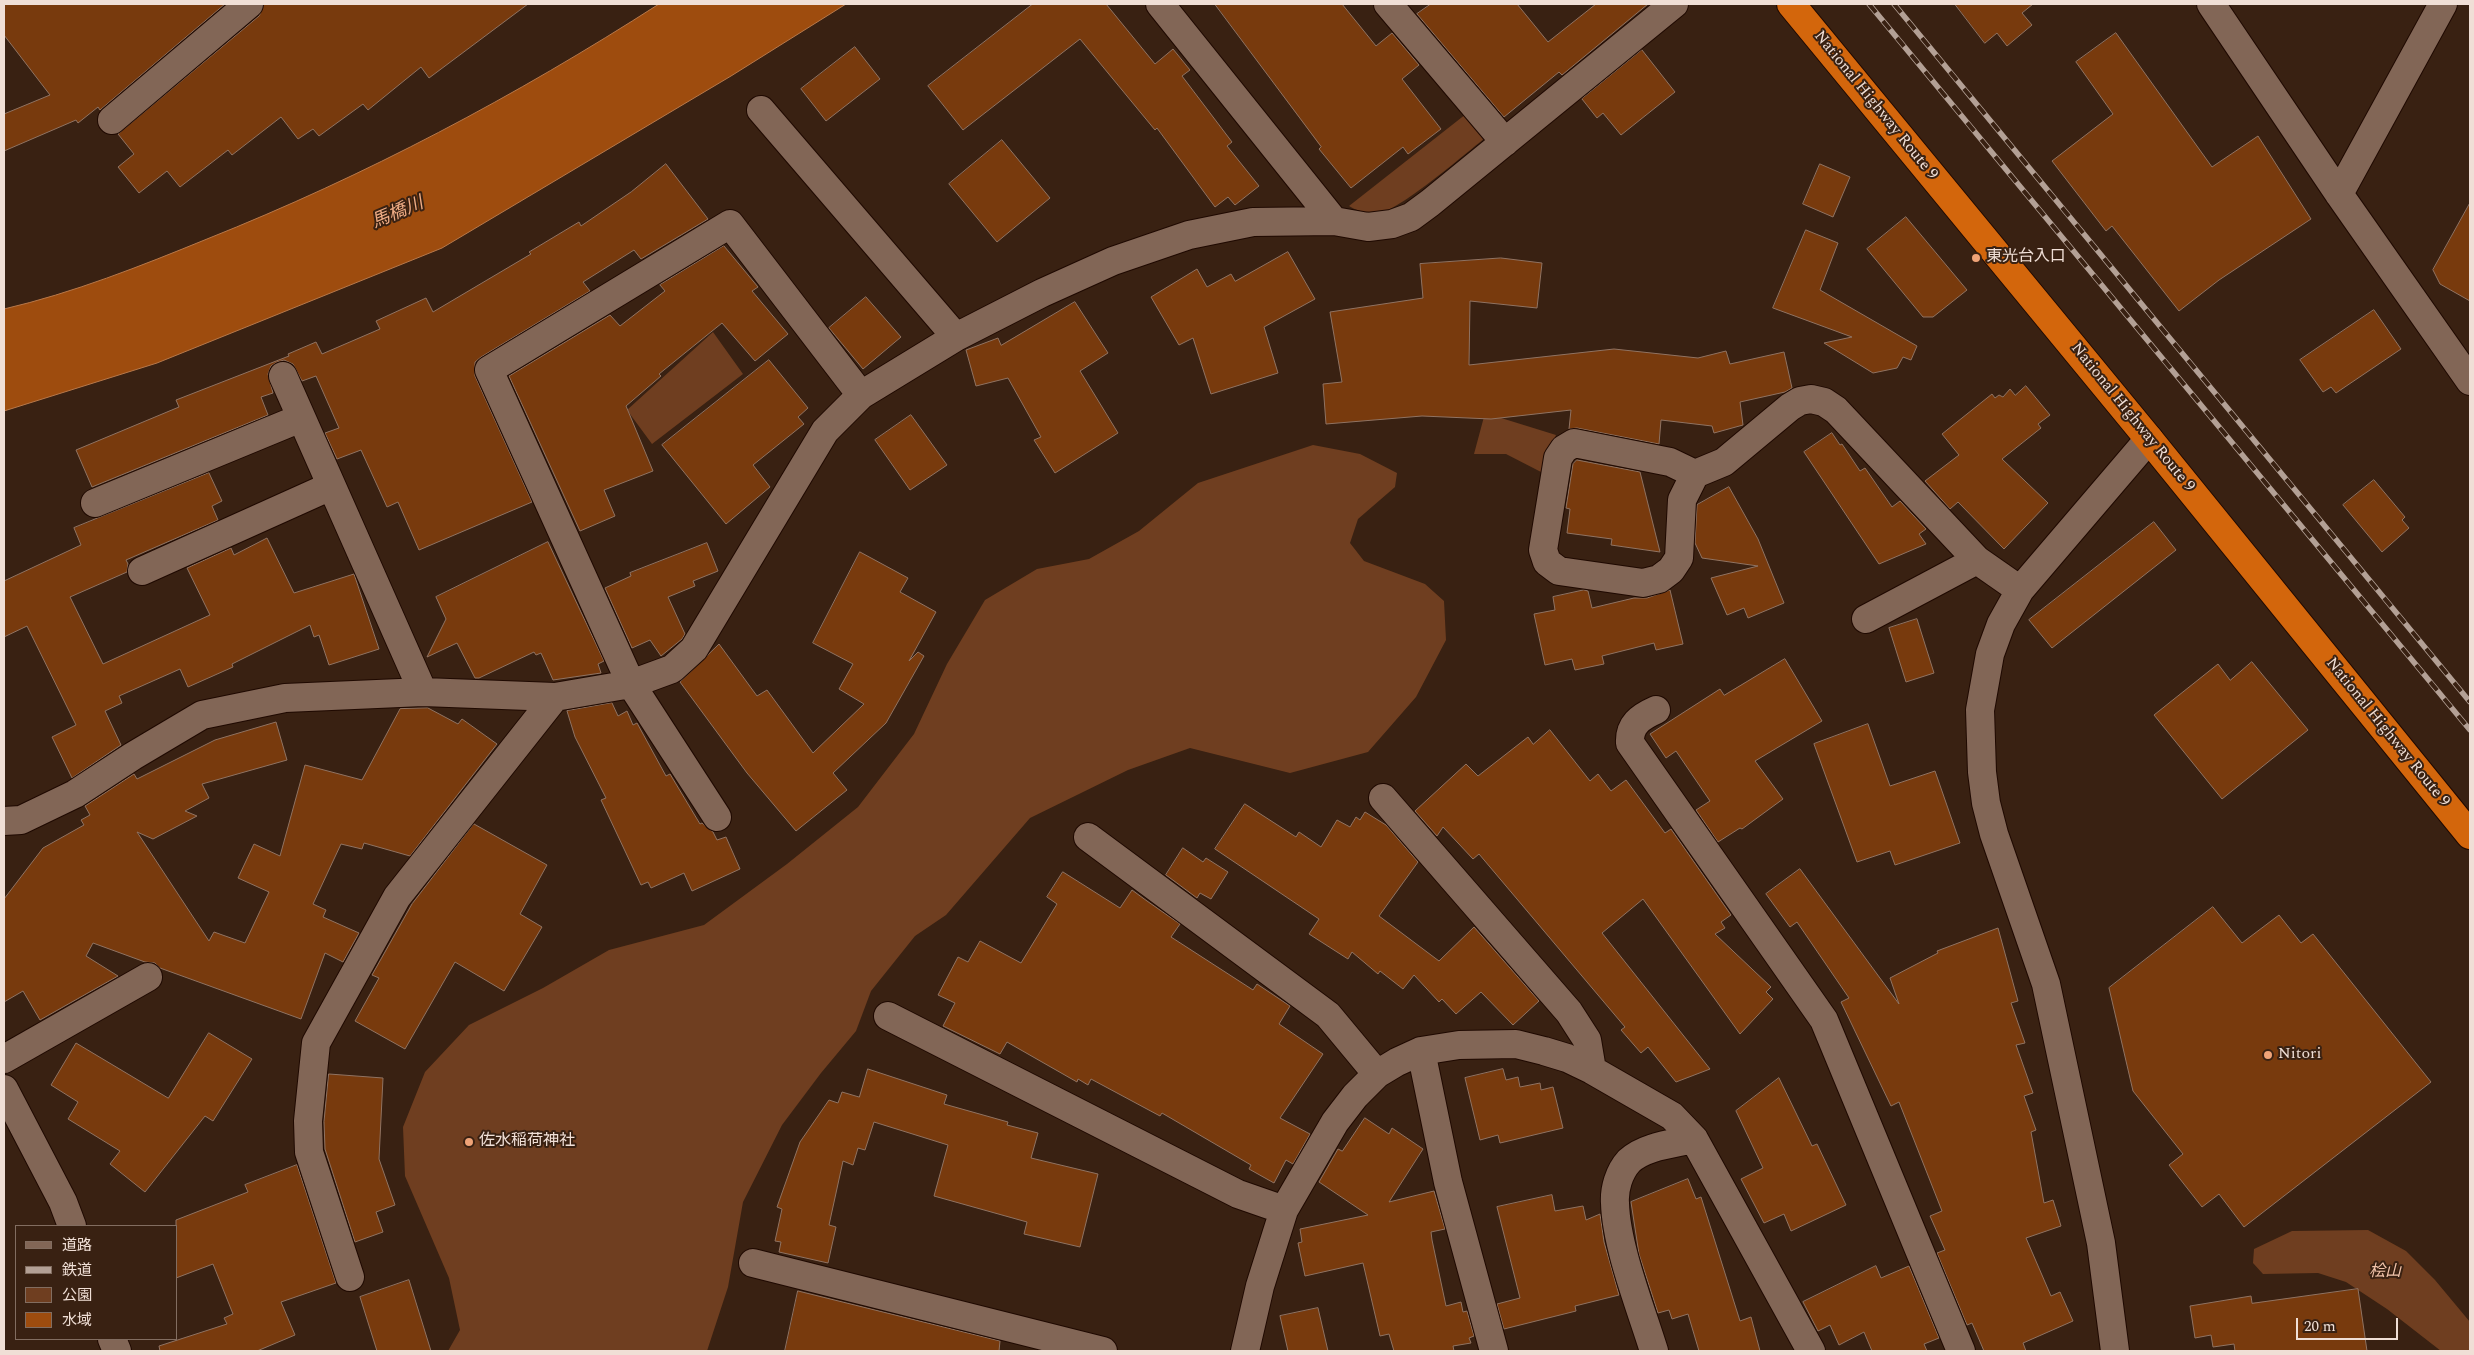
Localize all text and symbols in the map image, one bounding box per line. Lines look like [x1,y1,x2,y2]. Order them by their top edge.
street label: National Highway Route 9 [1809,28,1941,184]
water label: 馬橋川 [369,194,427,234]
place label: 東光台入口 [1986,248,2066,268]
marker: 東光台入口 [1970,252,1982,264]
street label: National Highway Route 9 [2066,340,2198,496]
street label: National Highway Route 9 [2321,655,2453,811]
place label: Nitori [2278,1045,2321,1065]
marker: Nitori [2262,1049,2274,1061]
place label: 佐水稲荷神社 [479,1132,575,1152]
marker: 佐水稲荷神社 [463,1136,475,1148]
legend [15,1225,178,1340]
text: 道路 [62,1234,92,1257]
text: 鉄道 [62,1259,92,1282]
park label: 桧山 [2369,1263,2401,1283]
text: 公園 [62,1284,92,1307]
scale bar [2299,1308,2402,1340]
text: 水域 [62,1309,92,1332]
text: 20 m [2304,1315,2336,1338]

